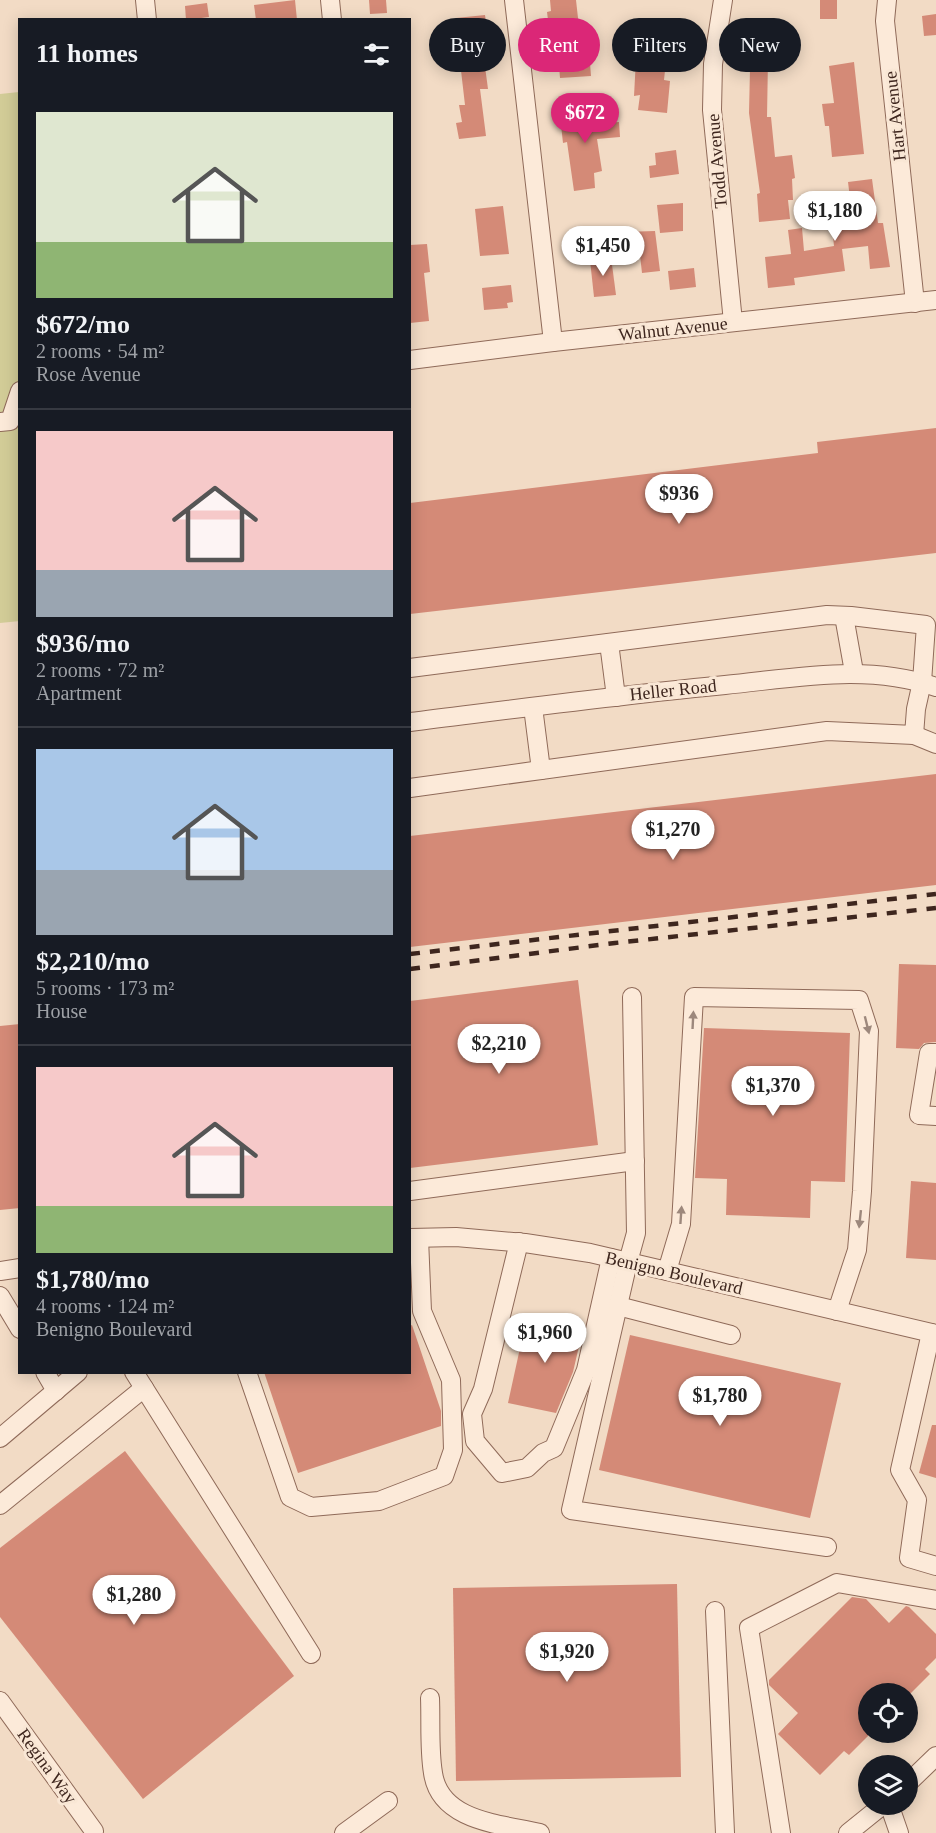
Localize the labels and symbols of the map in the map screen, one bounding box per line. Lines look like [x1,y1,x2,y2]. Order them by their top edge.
street label: Hart Avenue [880,70,910,162]
pin: $672 [549,93,621,144]
street label: Todd Avenue [703,113,731,209]
pin: $1,180 [786,191,884,242]
pin: $1,450 [554,226,652,277]
street label: Walnut Avenue [617,313,729,345]
pin: $936 [643,474,715,525]
street label: Heller Road [628,675,718,705]
pin: $1,270 [624,810,722,861]
one-way arrow [688,1011,697,1030]
one-way arrow [862,1016,872,1034]
pin: $2,210 [450,1024,548,1075]
pin: $1,370 [724,1066,822,1117]
one-way arrow [677,1205,686,1224]
one-way arrow [855,1210,865,1229]
street label: Benigno Boulevard [603,1247,745,1299]
pin: $1,960 [496,1313,594,1364]
pin: $1,780 [671,1376,769,1427]
pin: $1,280 [85,1575,183,1626]
pin: $1,920 [518,1632,616,1683]
street label: Regina Way [13,1725,81,1807]

